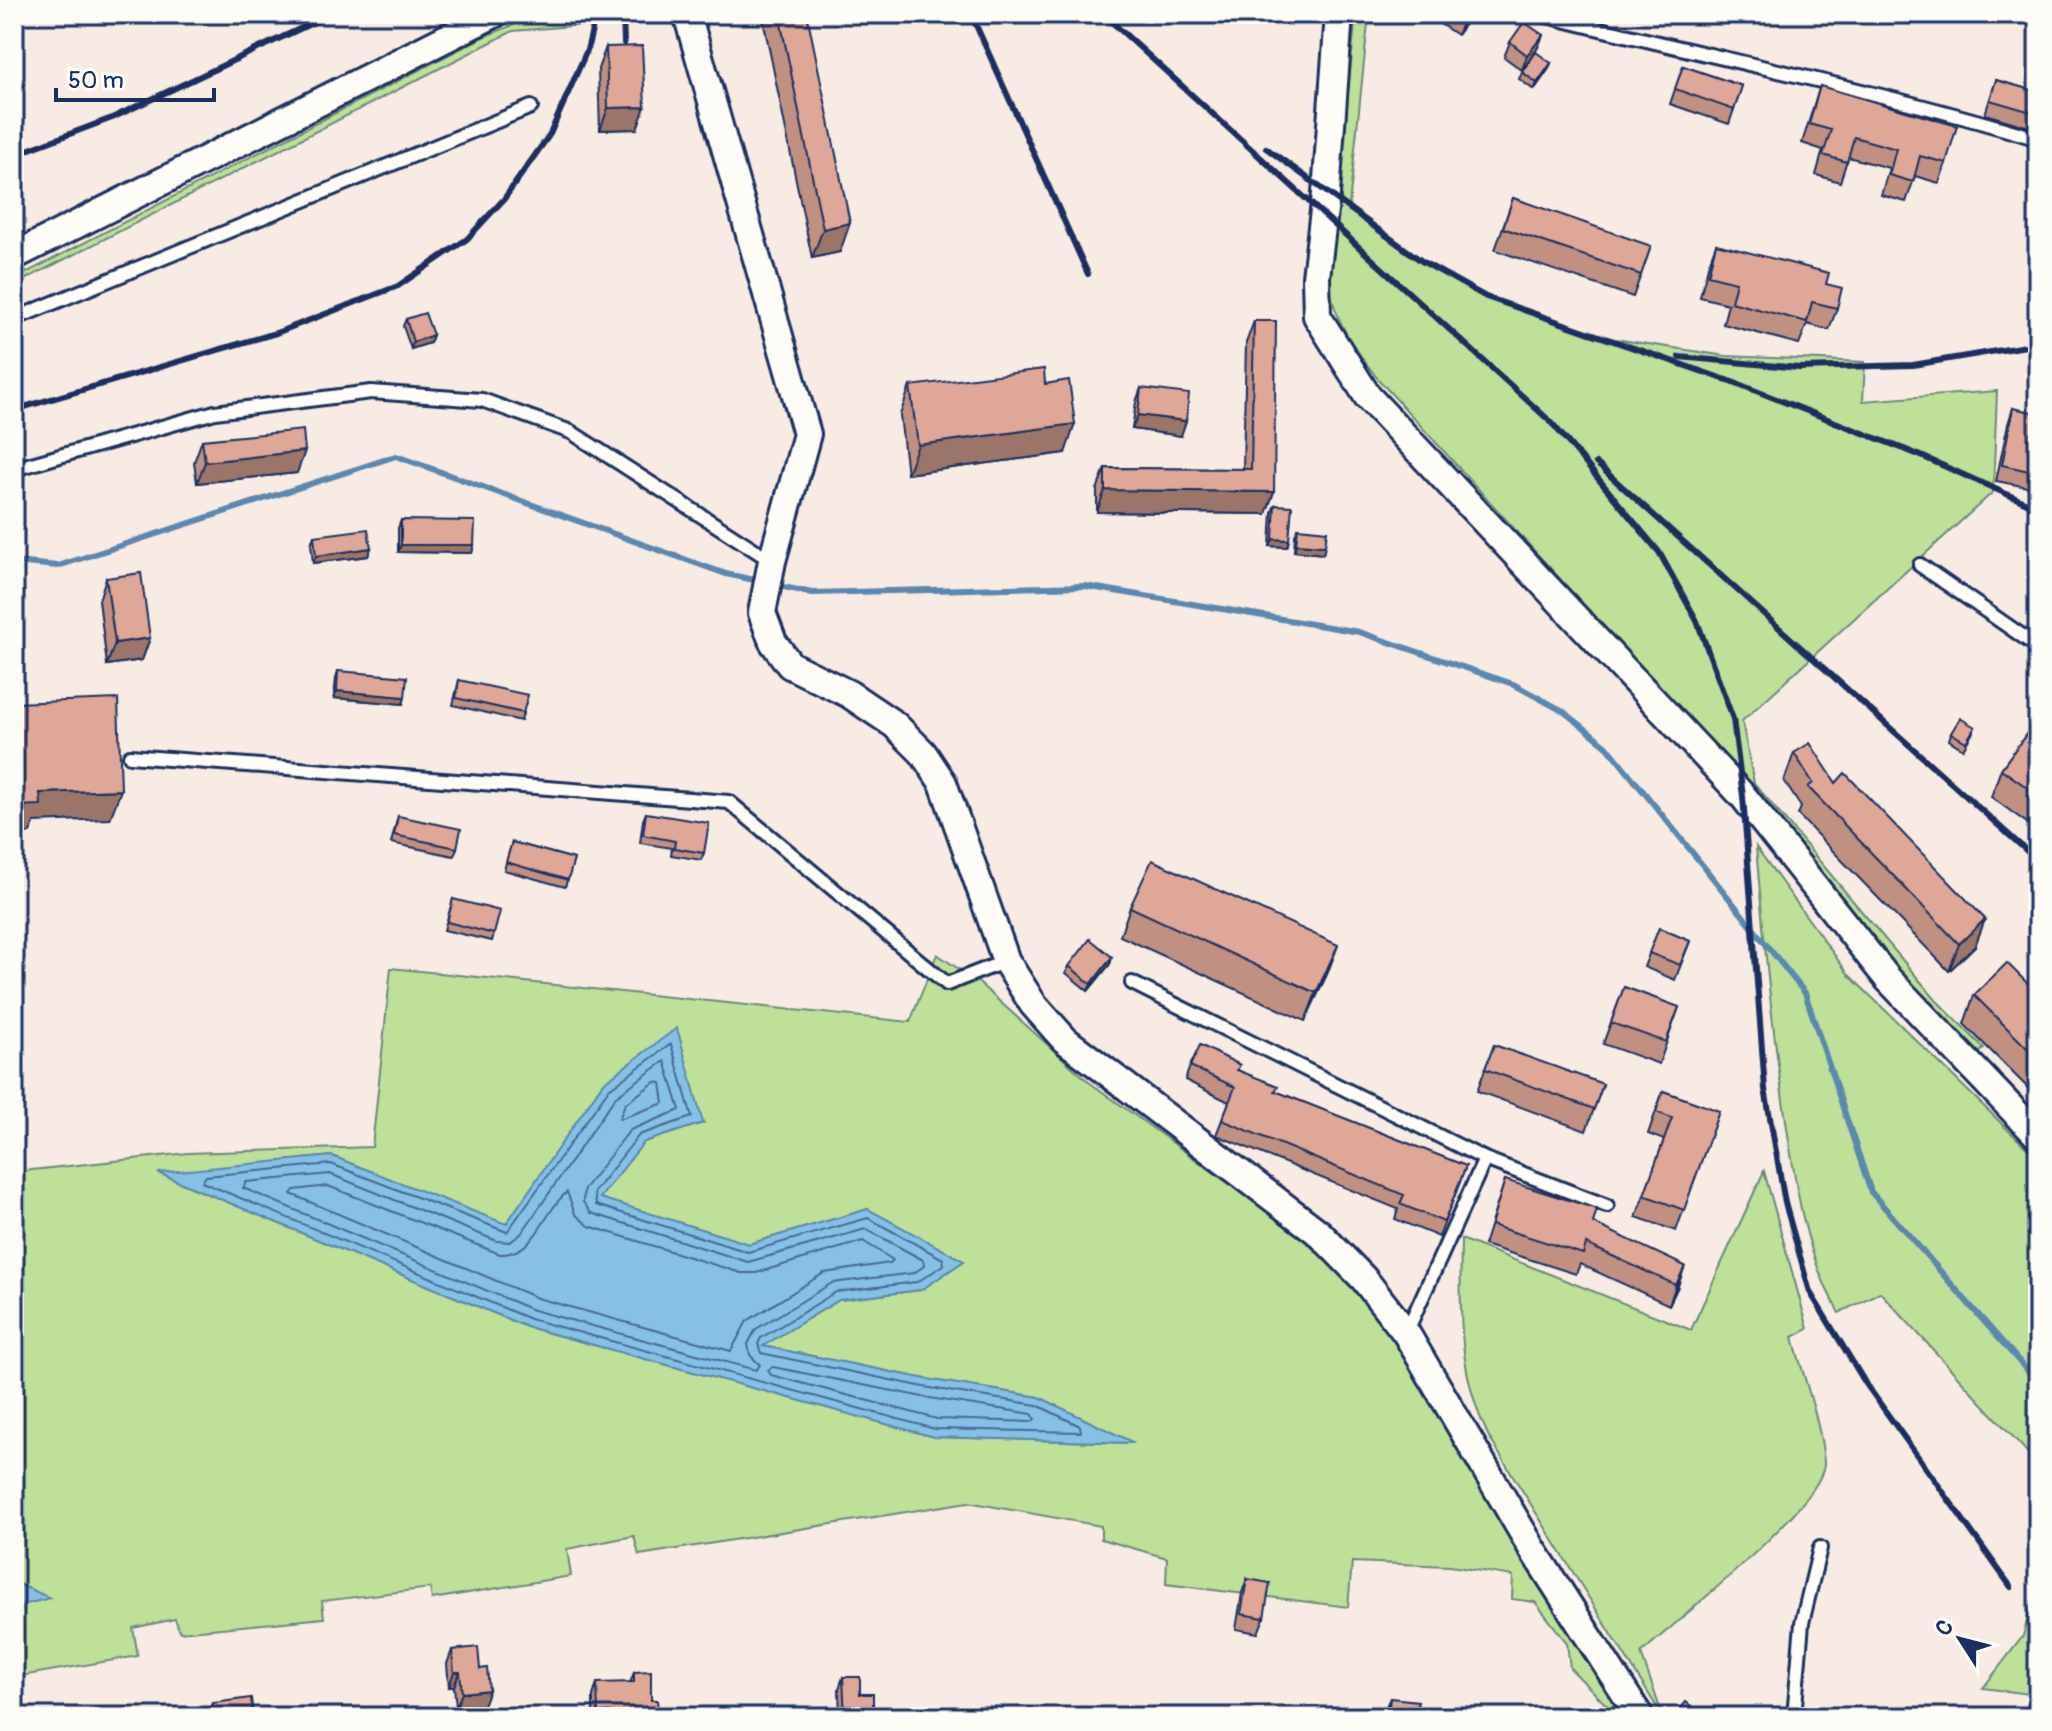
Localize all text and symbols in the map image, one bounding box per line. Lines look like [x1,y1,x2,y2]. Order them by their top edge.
scale bar [56,52,214,102]
text: 50 m [68,66,124,95]
north arrow [1920,1599,2000,1679]
text: С [1929,1614,1960,1642]

